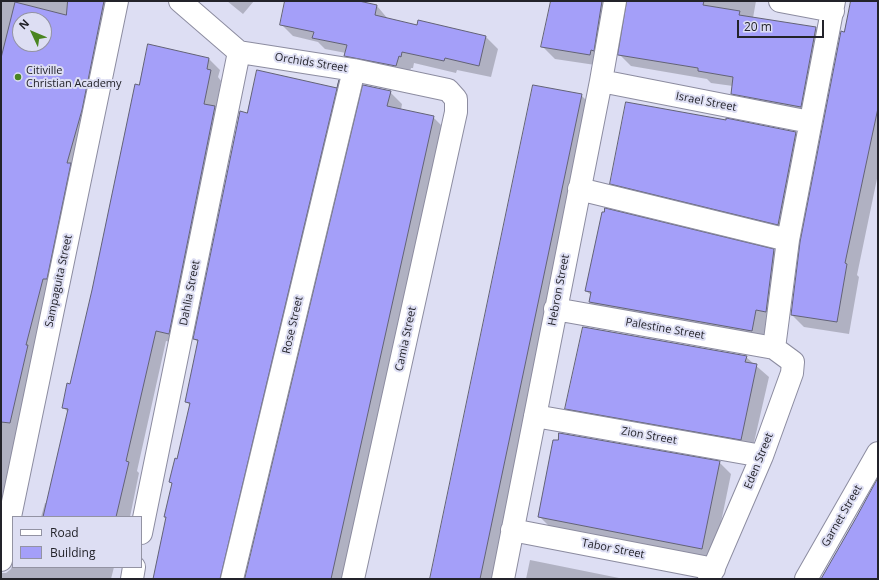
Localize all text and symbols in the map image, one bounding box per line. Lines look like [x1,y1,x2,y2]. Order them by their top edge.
north arrow [12,12,52,52]
scale bar [739,12,826,38]
text: N [15,16,32,32]
text: 20 m [744,18,772,35]
street label: Orchids Street [274,51,348,75]
place label: Citiville Christian Academy [26,64,122,90]
marker: Citiville Christian Academy [13,72,23,82]
street label: Israel Street [675,90,737,114]
street label: Sampaguita Street [43,234,75,328]
street label: Hebron Street [546,253,572,327]
street label: Dahlia Street [177,259,203,327]
street label: Rose Street [280,295,306,355]
street label: Camia Street [393,305,419,373]
street label: Palestine Street [624,316,706,342]
street label: Zion Street [620,425,678,447]
street label: Eden Street [742,431,776,491]
street label: Garnet Street [819,483,865,549]
legend [12,516,142,568]
text: Road [50,524,79,541]
street label: Tabor Street [581,536,645,562]
text: Building [50,544,95,561]

